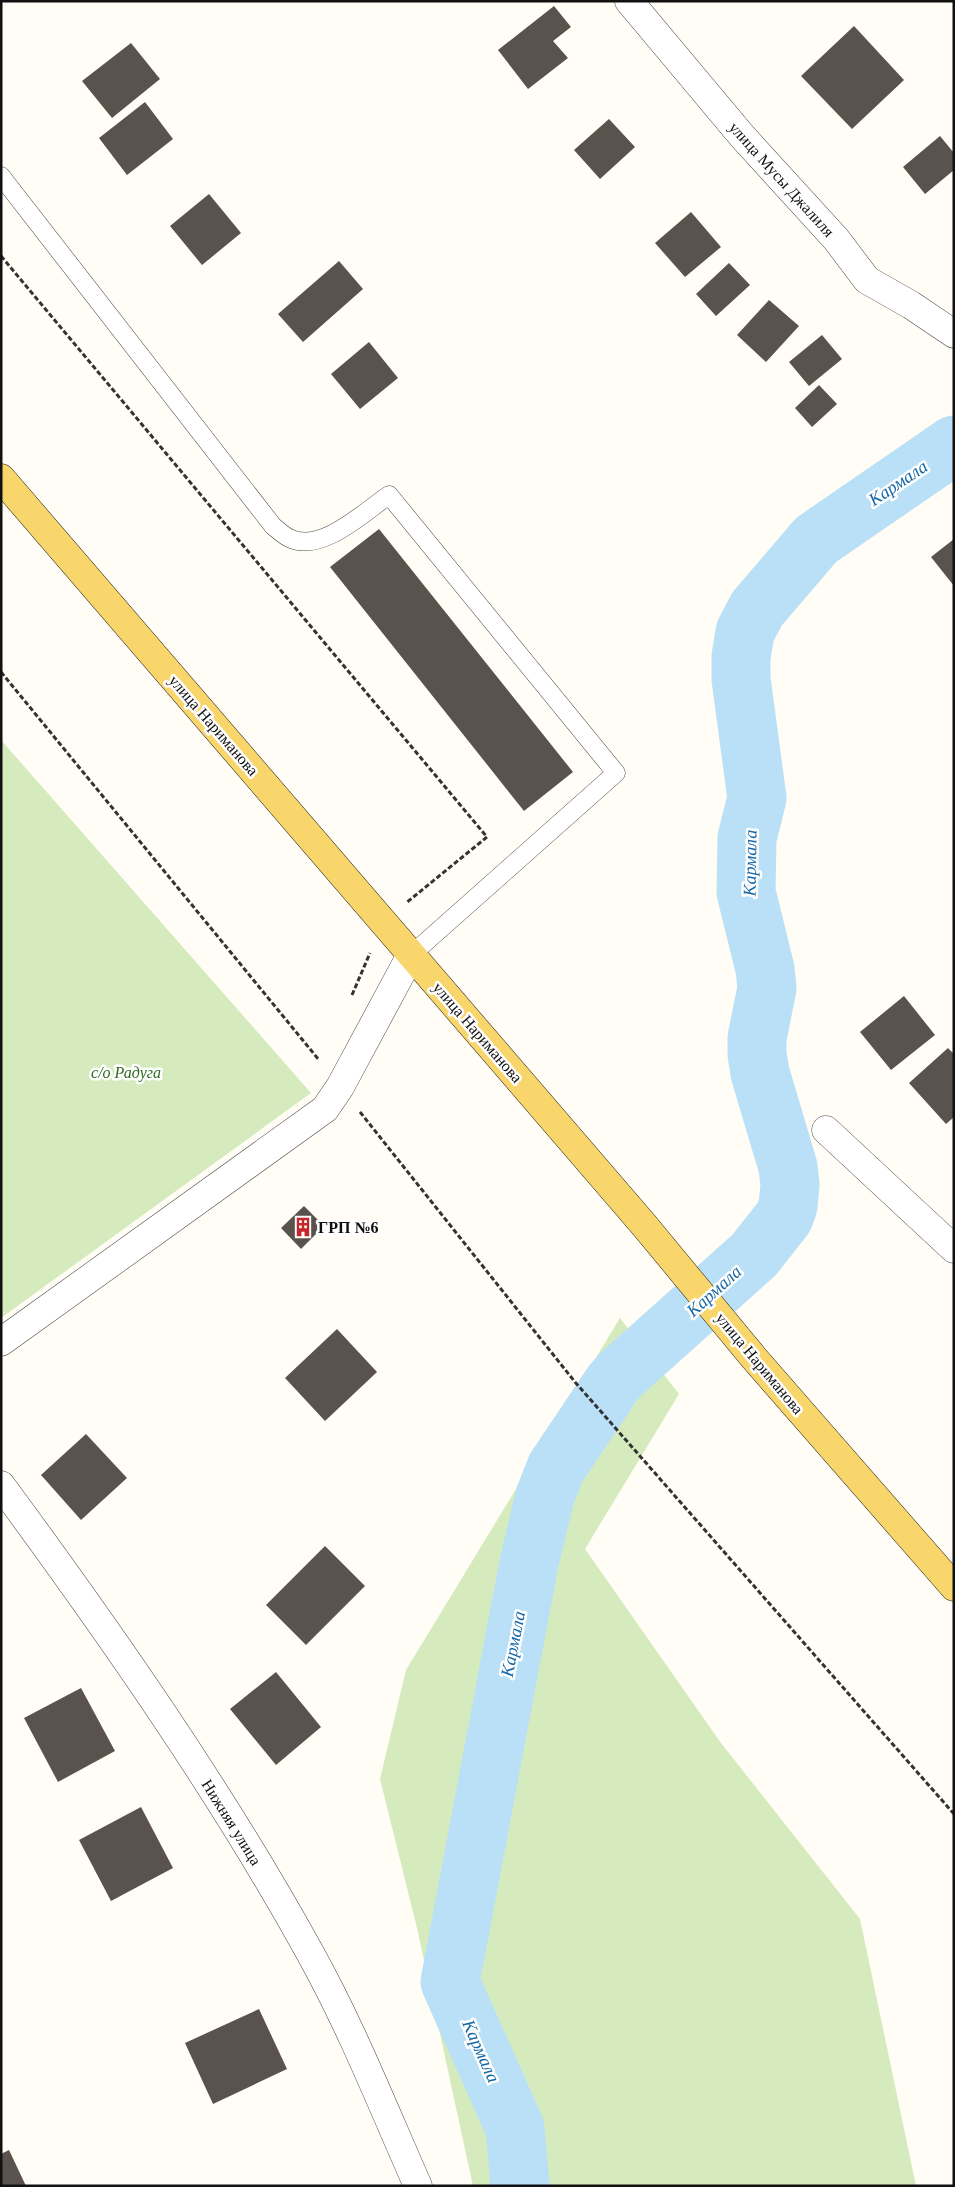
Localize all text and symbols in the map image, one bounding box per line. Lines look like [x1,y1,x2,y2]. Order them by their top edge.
street label: улица Мусы Джалиля [725,119,838,241]
water label: Кармала [864,456,931,510]
street label: улица Нариманова [165,672,262,779]
water label: Кармала [739,830,761,897]
street label: улица Нариманова [429,979,526,1086]
park label: с/о Радуга [91,1064,161,1082]
building icon: ГРП №6 [292,1216,314,1238]
place label: ГРП №6 [318,1219,378,1236]
water label: Кармала [682,1261,745,1321]
street label: улица Нариманова [712,1309,807,1418]
water label: Кармала [497,1609,529,1680]
street label: Нижняя улица [198,1776,265,1869]
water label: Кармала [458,2016,504,2085]

